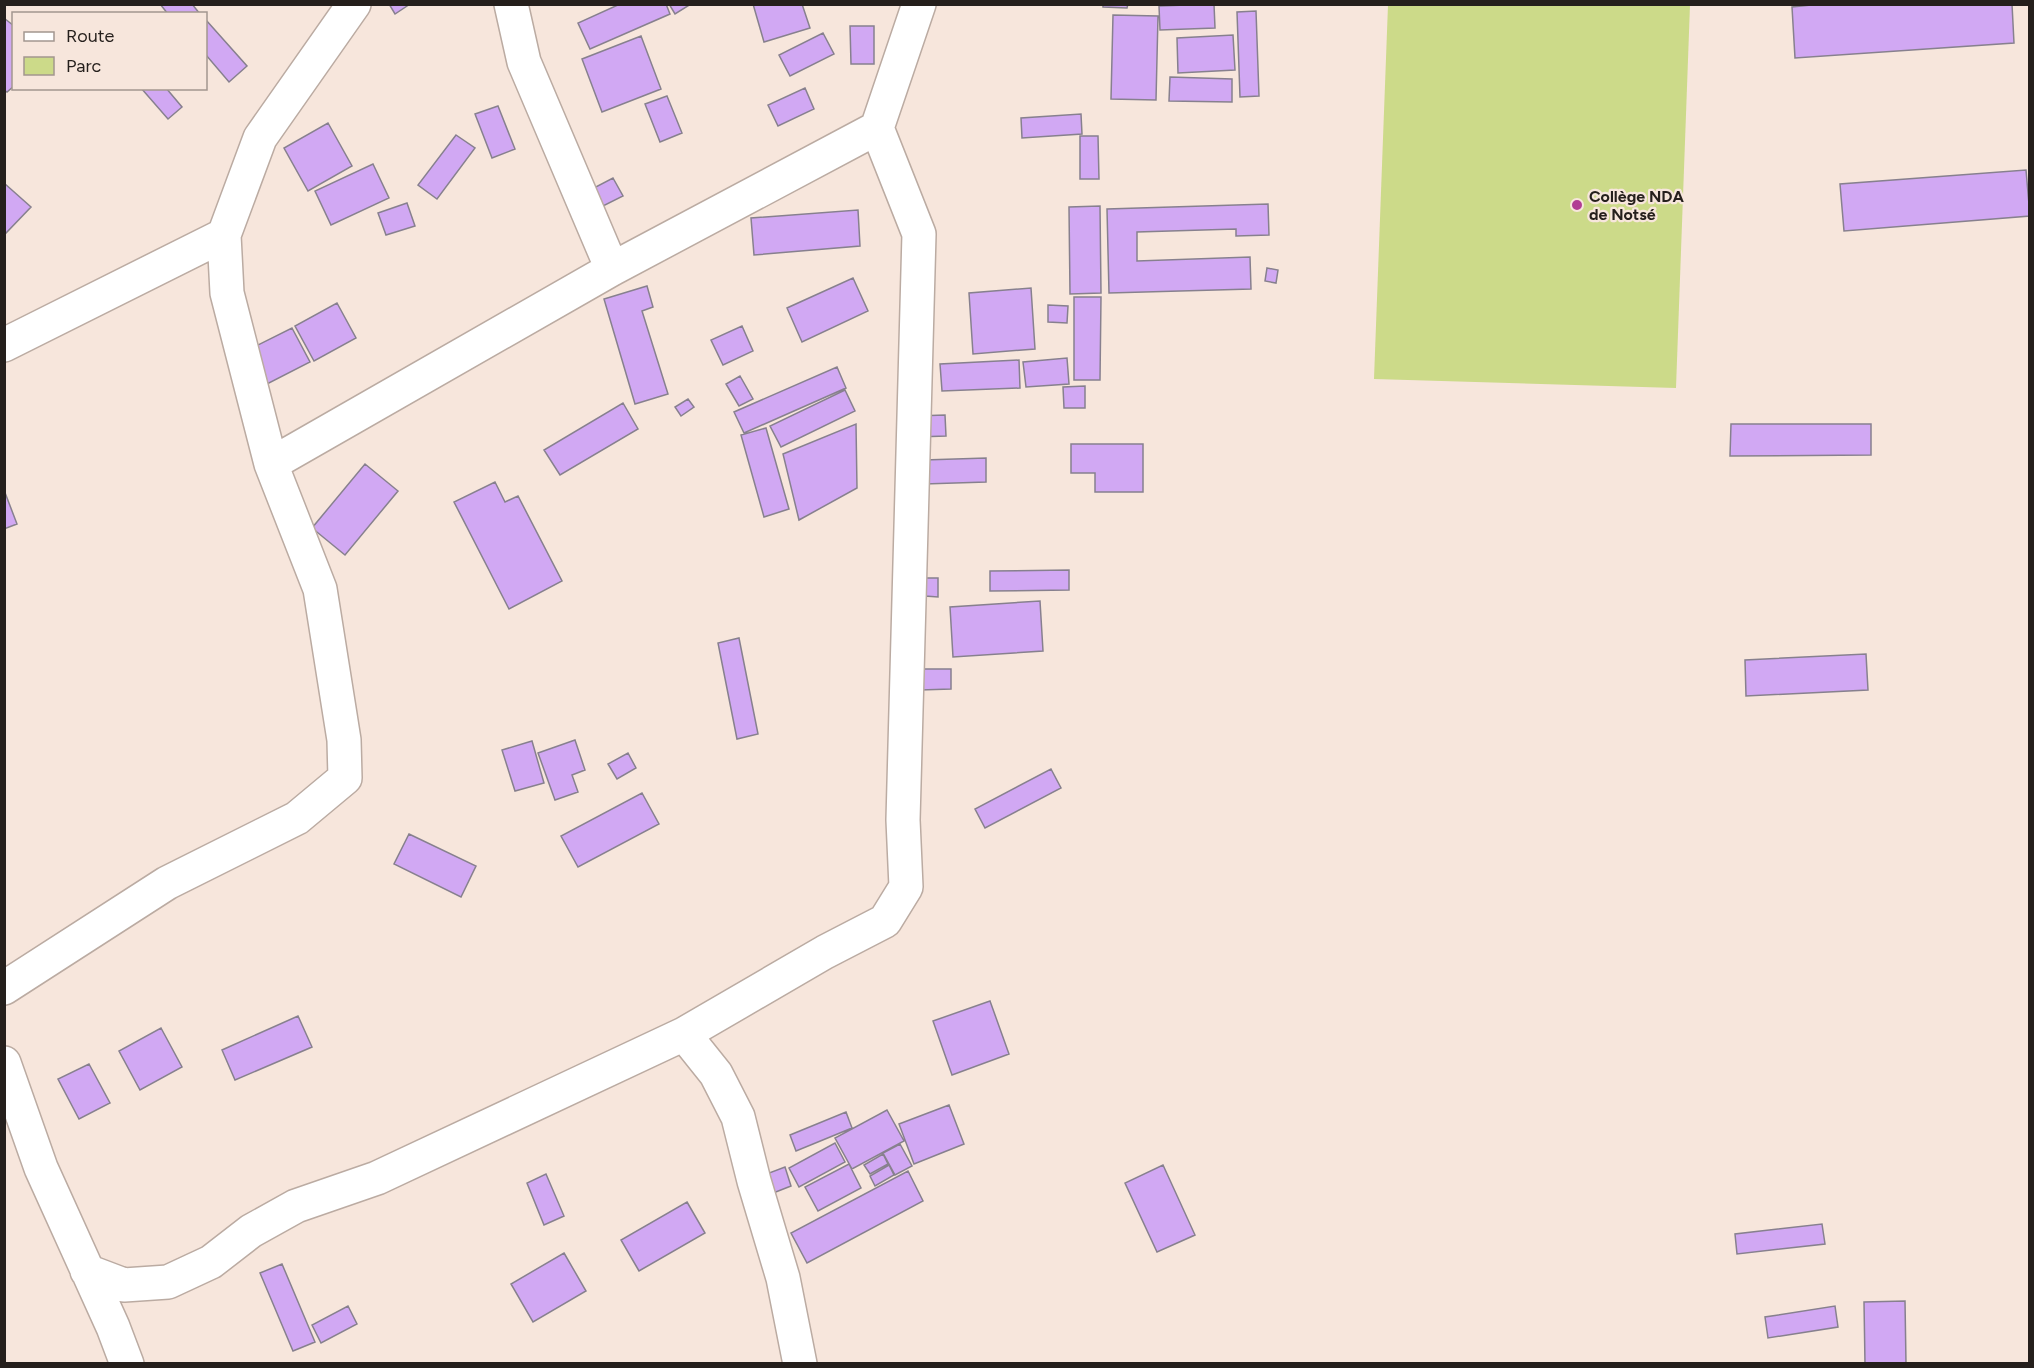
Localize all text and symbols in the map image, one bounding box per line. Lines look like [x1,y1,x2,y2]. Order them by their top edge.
legend [12,12,207,90]
text: Route [66,25,115,47]
text: Parc [66,55,102,77]
place label: Collège NDA de Notsé [1589,187,1685,224]
marker: Collège NDA de Notsé [1570,198,1584,212]

